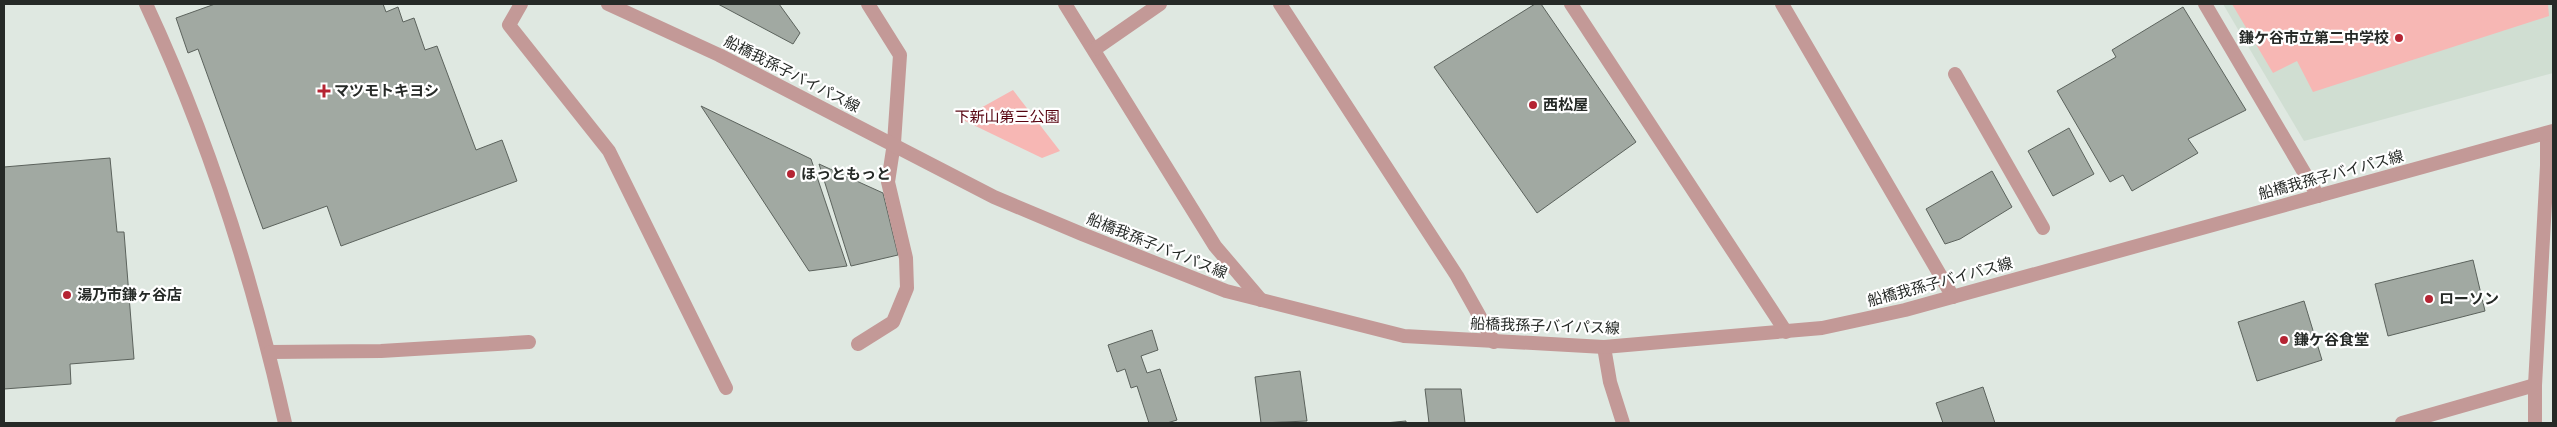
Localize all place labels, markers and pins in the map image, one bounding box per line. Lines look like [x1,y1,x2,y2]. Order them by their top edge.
place label: 鎌ケ谷市立第二中学校 [2238,29,2389,47]
marker: 鎌ケ谷市立第二中学校 [2393,32,2405,44]
place label: マツモトキヨシ [334,82,439,100]
marker: マツモトキヨシ [318,85,330,97]
place label: 西松屋 [1543,96,1588,114]
marker: 西松屋 [1527,99,1539,111]
place label: ほっともっと [801,165,891,183]
marker: ほっともっと [785,168,797,180]
place label: 湯乃市鎌ヶ谷店 [77,286,182,304]
marker: 湯乃市鎌ヶ谷店 [61,289,73,301]
place label: ローソン [2439,290,2499,308]
marker: ローソン [2423,293,2435,305]
place label: 鎌ケ谷食堂 [2293,331,2369,349]
marker: 鎌ケ谷食堂 [2278,334,2290,346]

